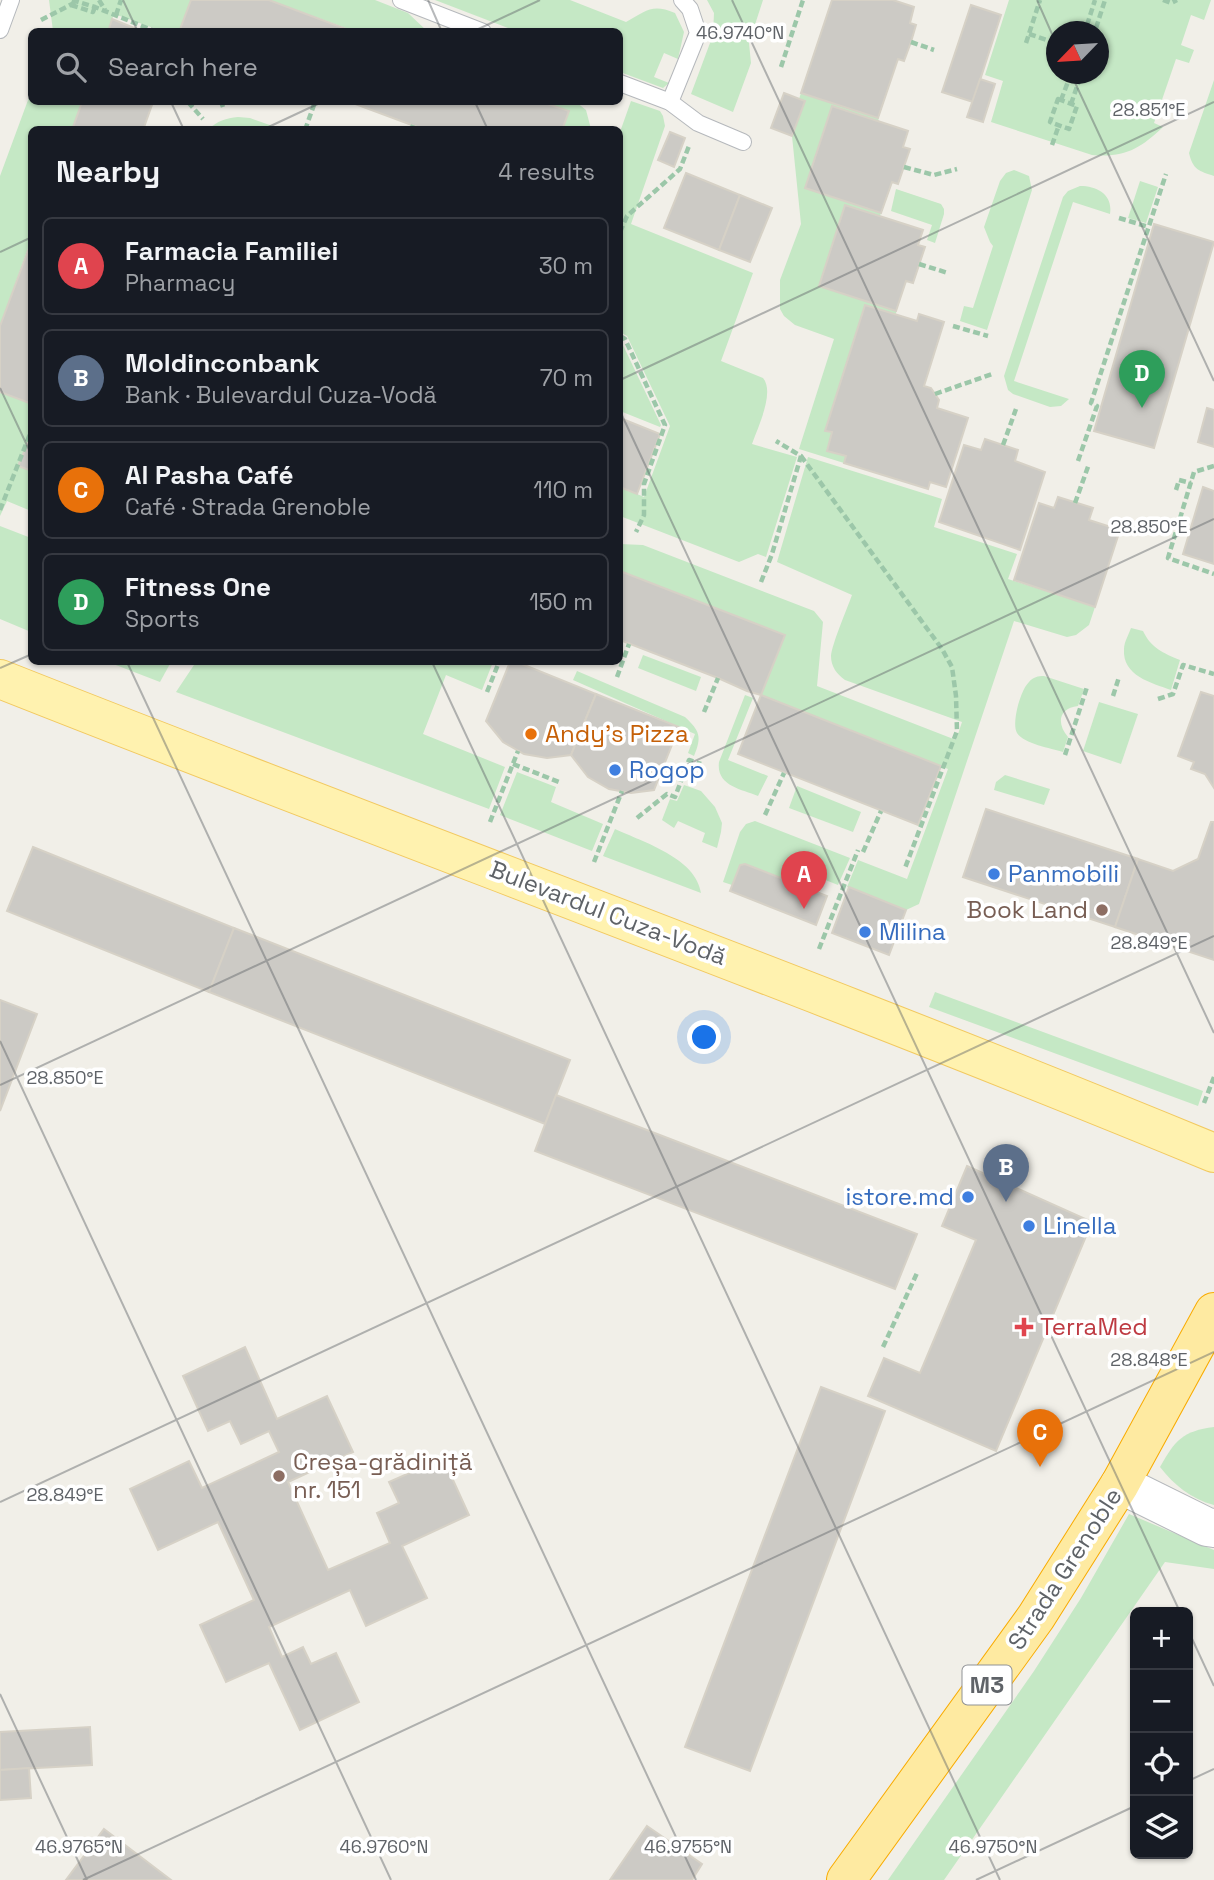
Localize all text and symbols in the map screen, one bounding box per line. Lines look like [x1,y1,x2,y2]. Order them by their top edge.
text: 46.9740°N [696,21,784,44]
north arrow [1046,21,1109,84]
search box [28,28,623,105]
icon: search [52,48,90,86]
text: Search here [108,50,258,84]
text: 28.851°E [1113,98,1185,121]
text: Nearby [56,152,160,191]
text: 4 results [498,157,595,187]
text: Farmacia Familiei [125,234,338,268]
text: A [74,251,88,281]
text: 30 m [539,251,593,281]
text: Pharmacy [125,268,235,298]
text: Moldinconbank [125,346,320,380]
pin: D [1119,350,1165,408]
text: B [73,363,89,393]
text: 70 m [540,363,593,393]
text: Bank · Bulevardul Cuza-Vodă [125,380,437,410]
text: Al Pasha Café [125,458,293,492]
text: C [74,475,88,505]
text: 110 m [533,475,593,505]
text: Café · Strada Grenoble [125,492,371,522]
text: 28.850°E [1110,515,1188,538]
text: Fitness One [125,570,271,604]
text: D [73,587,89,617]
text: 150 m [529,587,593,617]
text: Sports [125,604,200,634]
place label: Andy's Pizza [545,718,689,749]
marker: Andy's Pizza [523,726,539,742]
place label: Rogop [629,754,705,785]
marker: Rogop [607,762,623,778]
pin: A [781,851,827,909]
street label: Bulevardul Cuza-Vodă [485,853,731,972]
place label: Panmobili [1008,858,1119,889]
marker: Panmobili [986,866,1002,882]
place label: Book Land [966,894,1088,925]
marker: Book Land [1094,902,1110,918]
place label: Milina [879,916,946,947]
marker: Milina [857,924,873,940]
text: 28.849°E [1110,931,1188,954]
your location [687,1020,721,1054]
text: 28.850°E [26,1066,104,1089]
pin: B [983,1144,1029,1202]
place label: istore.md [845,1181,954,1212]
marker: istore.md [960,1189,976,1205]
place label: Linella [1043,1210,1117,1241]
marker: Linella [1021,1218,1037,1234]
place label: TerraMed [1040,1311,1148,1342]
marker: TerraMed [1014,1317,1034,1337]
text: 28.848°E [1110,1348,1188,1371]
pin: C [1017,1409,1063,1467]
place label: Creșa-grădiniță nr. 151 [293,1446,473,1505]
marker: Creșa-grădiniță nr. 151 [271,1468,287,1484]
street label: Strada Grenoble [1001,1482,1129,1656]
text: 28.849°E [26,1483,104,1506]
map controls [1130,1607,1193,1859]
button: + [1130,1607,1193,1670]
road number: M3 [962,1666,1012,1704]
button: − [1130,1670,1193,1733]
button: locate [1130,1733,1193,1796]
button: layers [1130,1796,1193,1859]
text: 46.9765°N [35,1835,123,1858]
text: 46.9760°N [340,1835,428,1858]
text: 46.9755°N [644,1835,732,1858]
text: 46.9750°N [949,1835,1037,1858]

